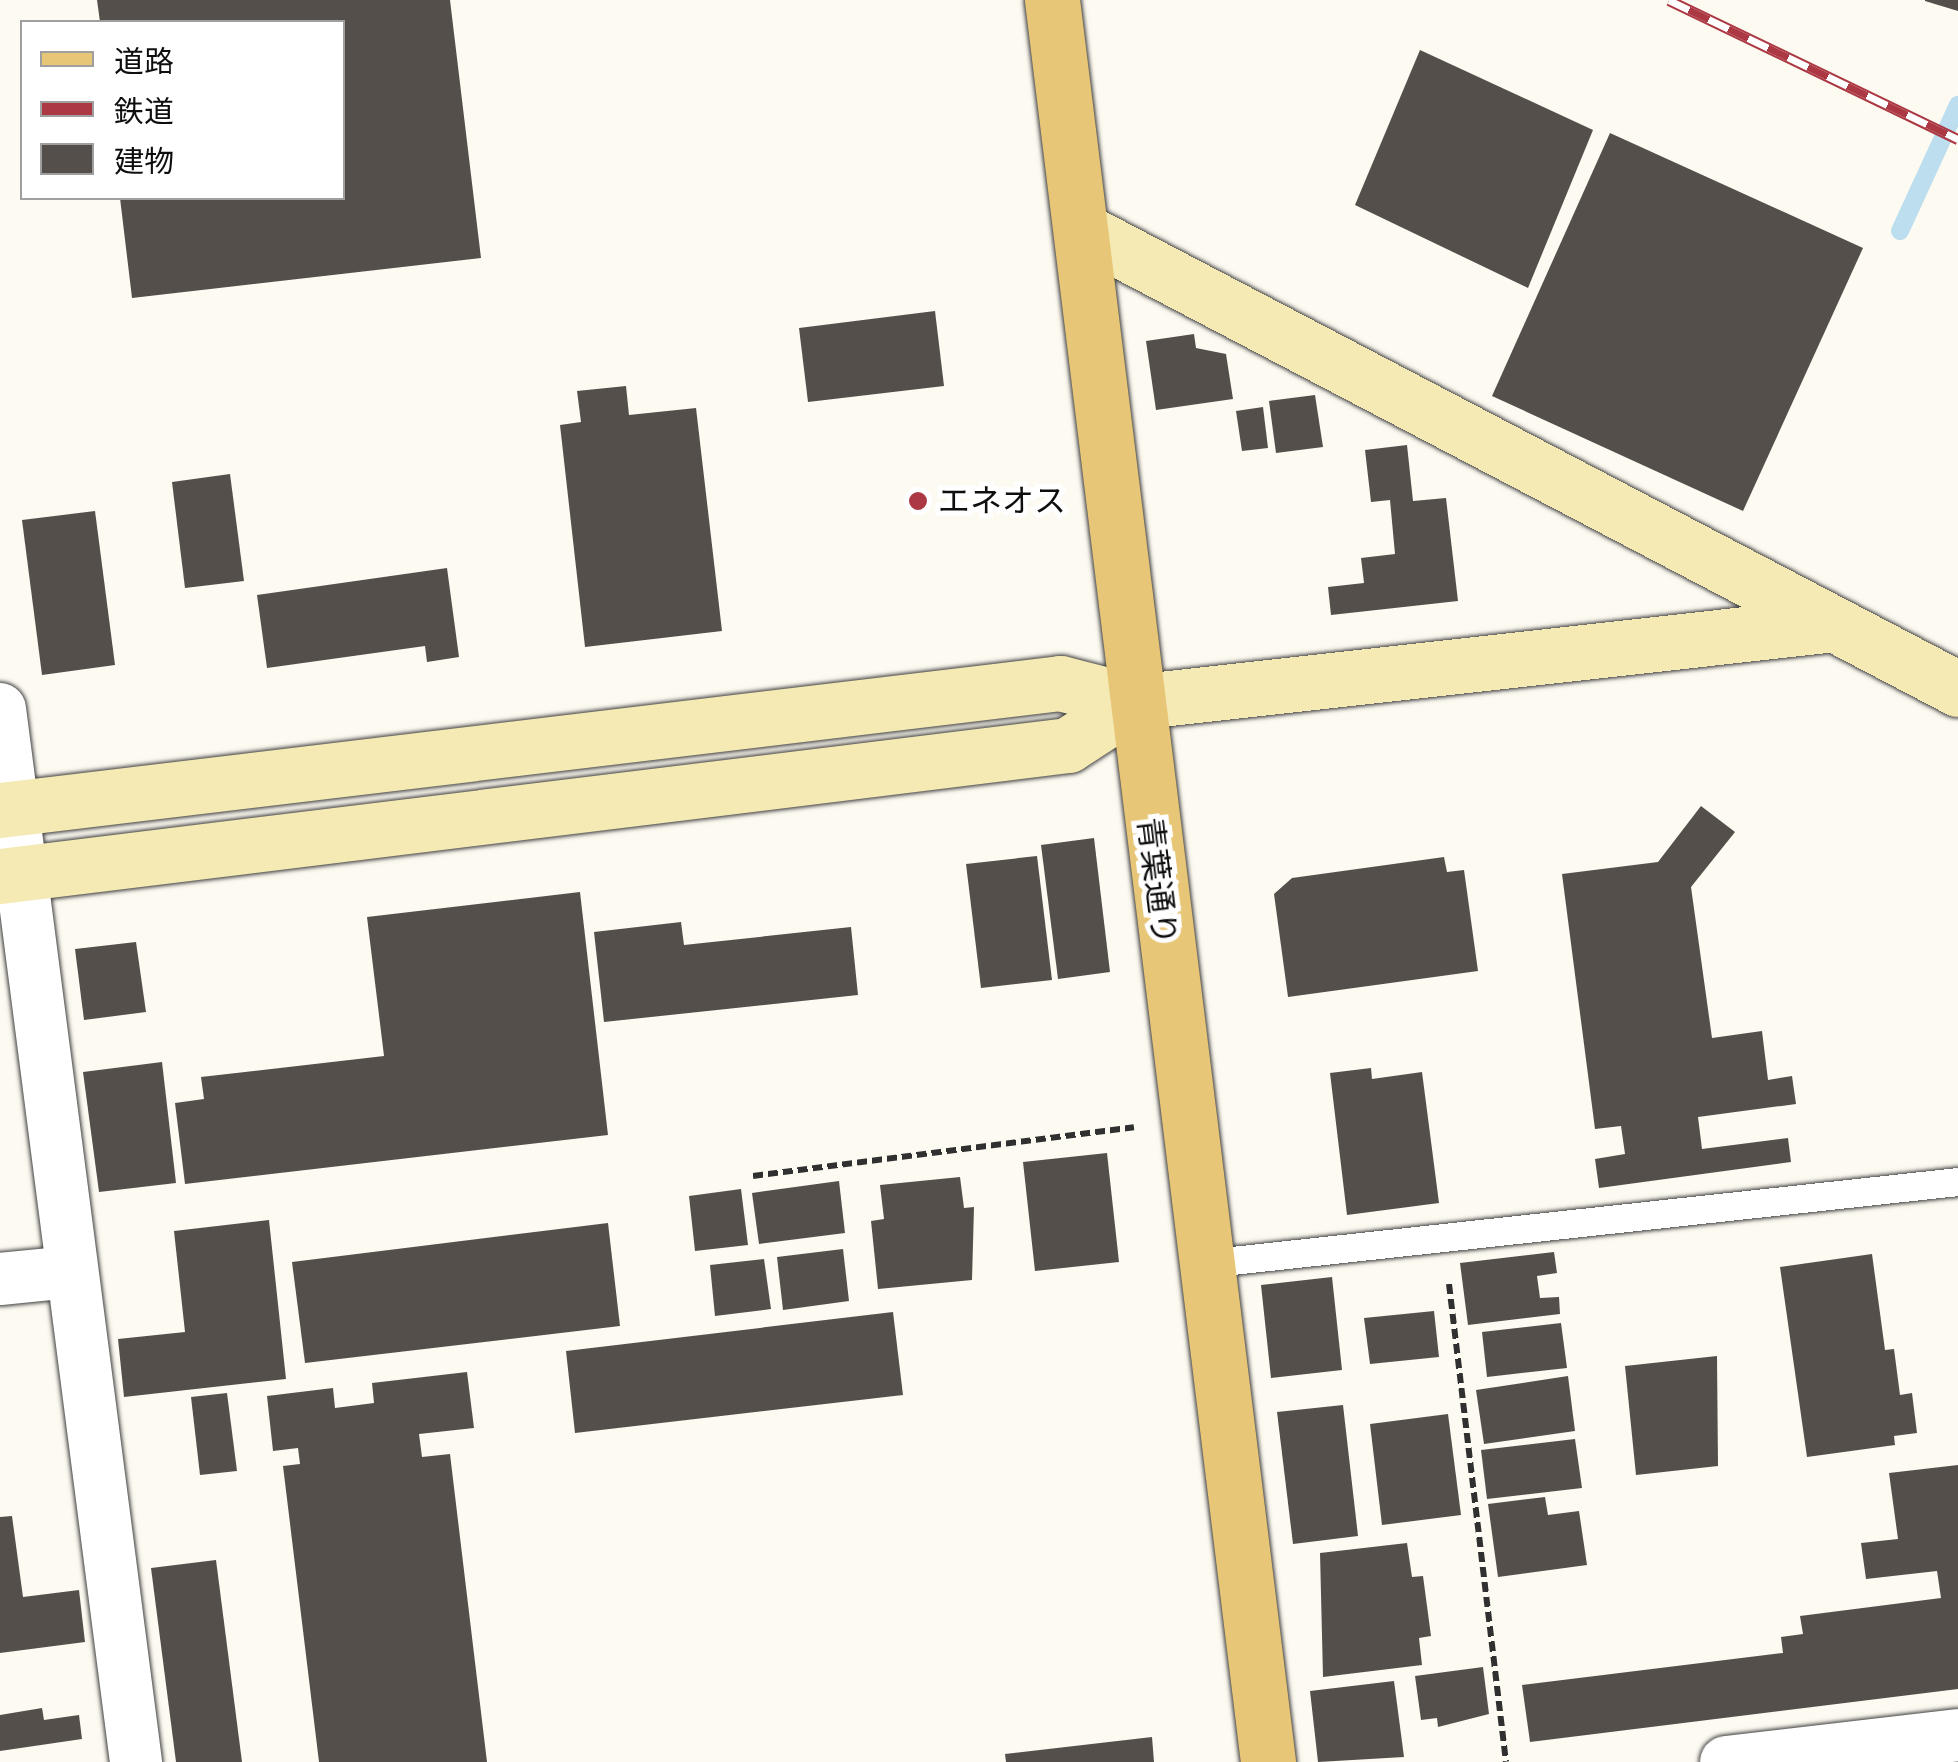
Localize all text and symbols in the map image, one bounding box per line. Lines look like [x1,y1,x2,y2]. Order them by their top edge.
legend [20,20,345,200]
text: 道路 [114,45,174,78]
text: 鉄道 [114,95,174,128]
text: 建物 [114,145,174,178]
place label: エネオス [938,482,1066,520]
marker: エネオス [907,490,929,512]
street label: 青葉通り [1130,815,1184,947]

